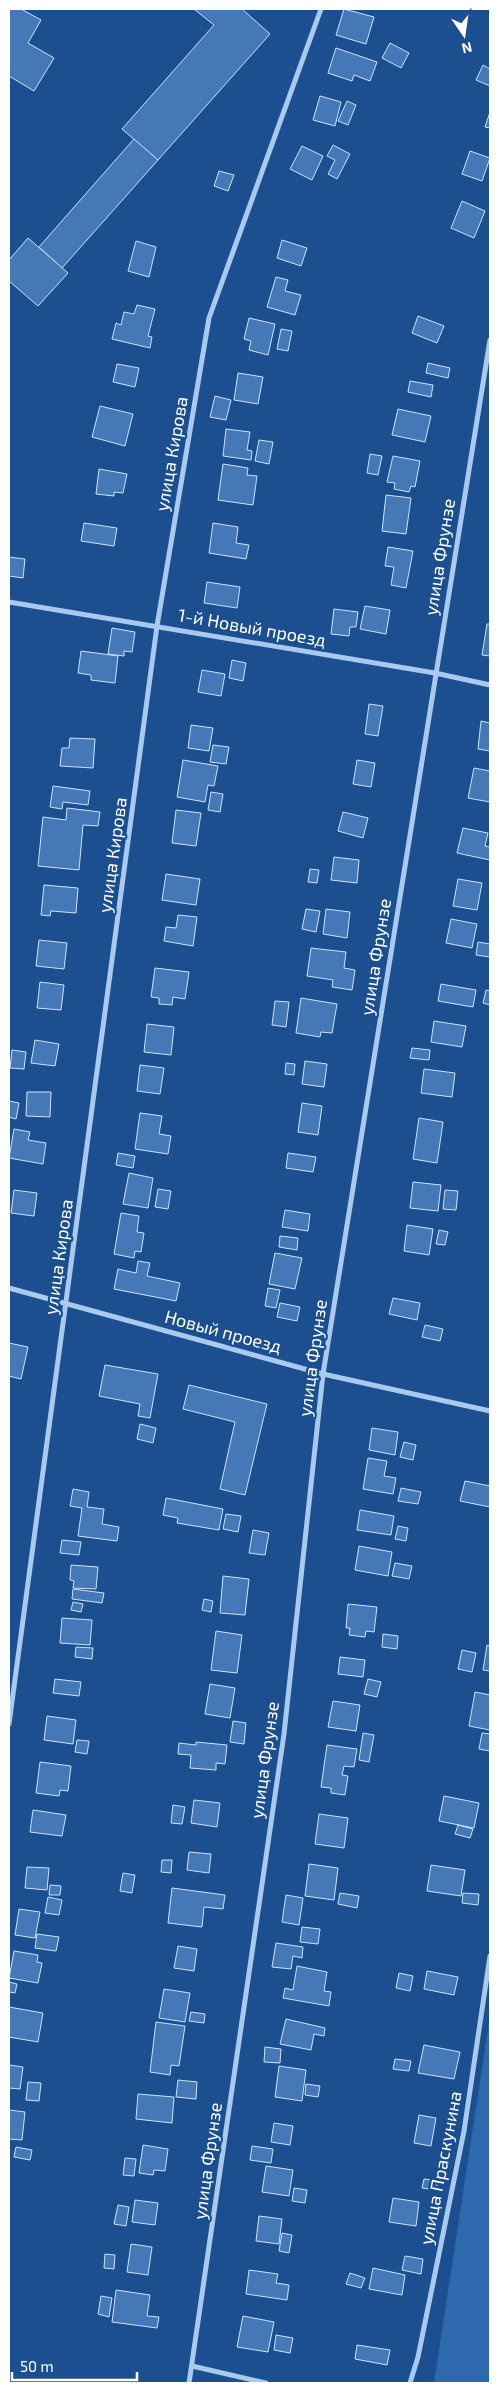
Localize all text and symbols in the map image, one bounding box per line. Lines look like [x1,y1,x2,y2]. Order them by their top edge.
north arrow [439,10,489,60]
text: N [460,39,474,58]
street label: улица Кирова [150,395,192,513]
street label: улица Фрунзе [419,497,459,617]
street label: 1-й Новый проезд [176,603,328,651]
street label: улица Кирова [93,796,131,914]
street label: улица Фрунзе [355,897,395,1017]
street label: улица Кирова [39,1198,77,1316]
street label: улица Фрунзе [293,1298,331,1418]
street label: Новый проезд [162,1305,284,1357]
street label: улица Фрунзе [245,1700,283,1820]
street label: улица Праскунина [414,2089,466,2247]
street label: улица Фрунзе [188,2101,226,2221]
scale bar [12,2350,138,2382]
text: 50 m [20,2357,54,2375]

